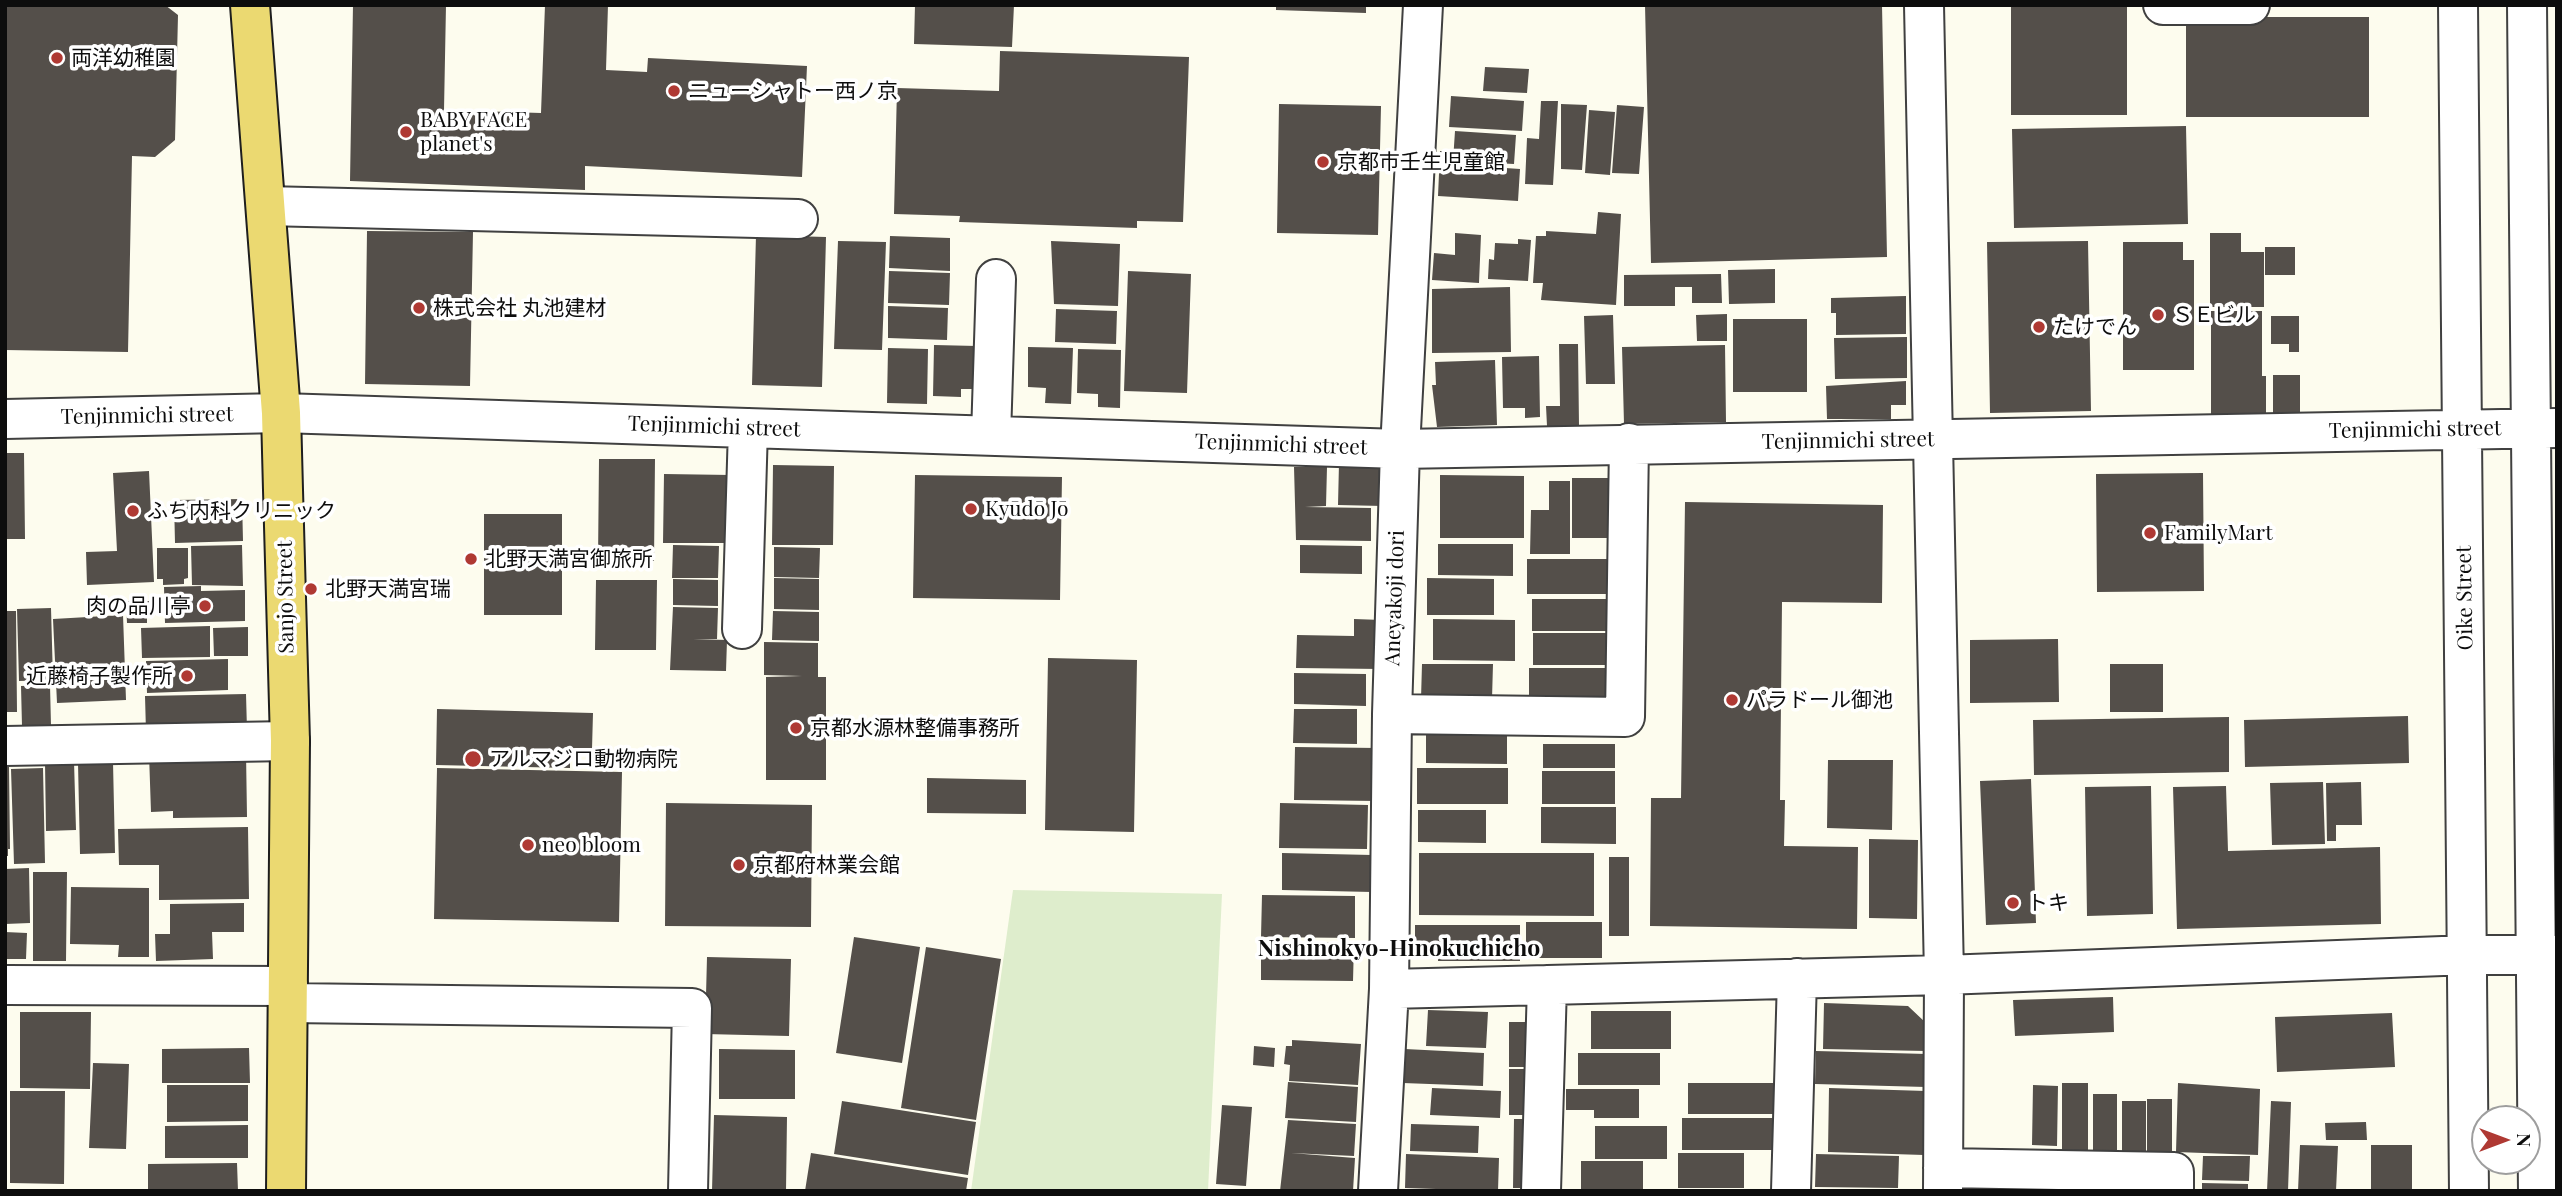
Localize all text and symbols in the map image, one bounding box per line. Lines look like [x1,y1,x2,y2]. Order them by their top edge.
place label: 両洋幼稚園 [71,45,176,71]
marker: 両洋幼稚園 [49,50,65,66]
place label: ニューシャトー西ノ京 [688,78,898,104]
marker: ニューシャトー西ノ京 [666,83,682,99]
place label: BABY FACE planet's [420,107,527,157]
marker: BABY FACE planet's [398,124,414,140]
place label: 京都市壬生児童館 [1337,149,1505,175]
marker: 京都市壬生児童館 [1315,154,1331,170]
place label: 株式会社 丸池建材 [433,295,606,321]
marker: 株式会社 丸池建材 [411,300,427,316]
place label: ＳＥビル [2172,302,2256,328]
marker: ＳＥビル [2150,307,2166,323]
place label: たけでん [2053,314,2137,340]
marker: たけでん [2031,319,2047,335]
street label: Tenjinmichi street [60,402,234,430]
street label: Tenjinmichi street [627,411,801,443]
street label: Tenjinmichi street [2328,416,2502,444]
street label: Tenjinmichi street [1761,427,1935,455]
street label: Tenjinmichi street [1194,429,1368,461]
place label: Kyūdō Jō [985,496,1068,522]
place label: ふち内科クリニック [147,498,336,524]
marker: Kyūdō Jō [963,501,979,517]
marker: ふち内科クリニック [125,503,141,519]
place label: FamilyMart [2164,520,2273,546]
marker: FamilyMart [2142,525,2158,541]
street label: Aneyakoji dori [1380,530,1410,666]
street label: Sanjo Street [272,540,300,654]
street label: Oike Street [2451,545,2479,651]
place label: 北野天満宮御旅所 [485,546,653,572]
marker: 北野天満宮御旅所 [463,551,479,567]
place label: 北野天満宮瑞 [325,576,451,602]
marker: 北野天満宮瑞 [303,581,319,597]
place label: 肉の品川亭 [86,593,191,619]
marker: 肉の品川亭 [197,598,213,614]
place label: 近藤椅子製作所 [26,663,173,689]
marker: 近藤椅子製作所 [179,668,195,684]
place label: パラドール御池 [1746,687,1893,713]
marker: パラドール御池 [1724,692,1740,708]
place label: 京都水源林整備事務所 [810,715,1020,741]
marker: 京都水源林整備事務所 [788,720,804,736]
place label: アルマジロ動物病院 [489,746,678,772]
marker: アルマジロ動物病院 [463,749,483,769]
place label: neo bloom [542,832,641,858]
marker: neo bloom [520,837,536,853]
place label: 京都府林業会館 [753,852,900,878]
marker: 京都府林業会館 [731,857,747,873]
place label: トキ [2027,890,2069,916]
marker: トキ [2005,895,2021,911]
district label: Nishinokyo-Hinokuchicho [1258,935,1540,963]
north arrow [2471,1105,2541,1175]
text: N [2512,1133,2538,1147]

